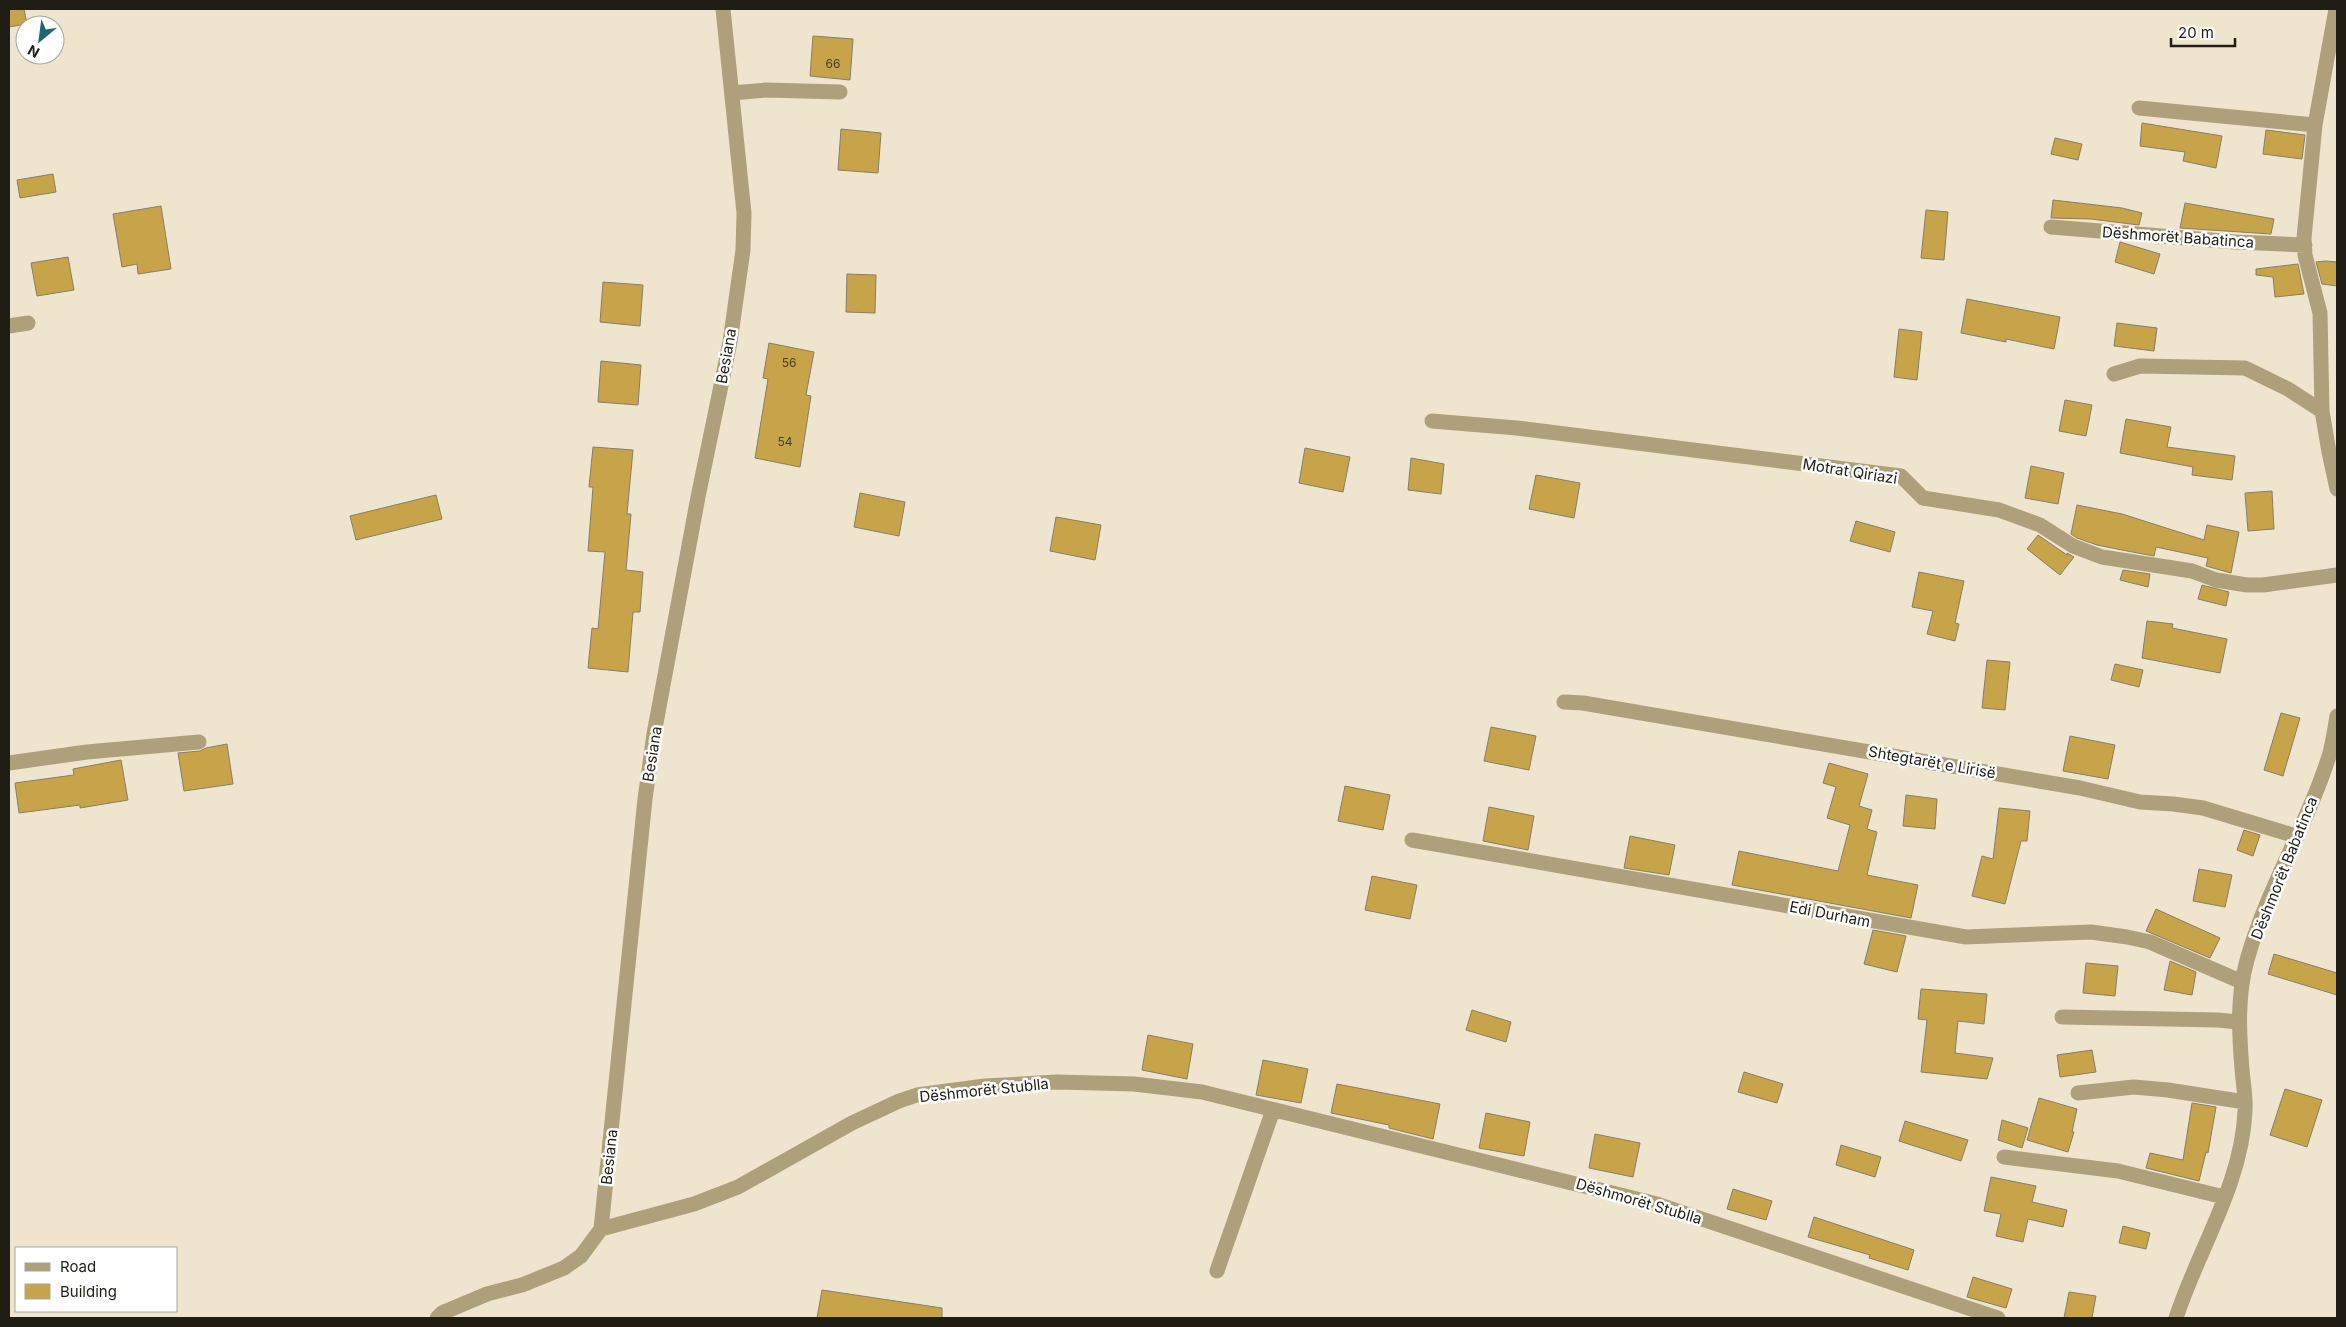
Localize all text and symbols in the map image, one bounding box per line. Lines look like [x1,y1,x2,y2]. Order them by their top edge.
north arrow [15,15,65,65]
scale bar [2171,15,2235,47]
text: 20 m [2178,23,2214,42]
text: N [25,42,42,62]
house number: 66 [826,56,840,71]
street label: Dëshmorët Babatinca [2101,222,2255,252]
street label: Besiana [712,327,740,385]
house number: 56 [782,355,796,370]
house number: 54 [777,434,793,449]
street label: Motrat Qiriazi [1801,454,1899,488]
street label: Besiana [638,725,666,783]
street label: Shtegtarët e Lirisë [1867,741,1997,783]
street label: Dëshmorët Babatinca [2247,794,2321,942]
street label: Edi Durham [1788,897,1872,931]
street label: Dëshmorët Stublla [918,1074,1050,1106]
street label: Besiana [597,1128,621,1186]
street label: Dëshmorët Stublla [1574,1174,1704,1228]
legend [15,1247,178,1312]
text: Road [60,1257,96,1276]
text: Building [60,1282,117,1301]

